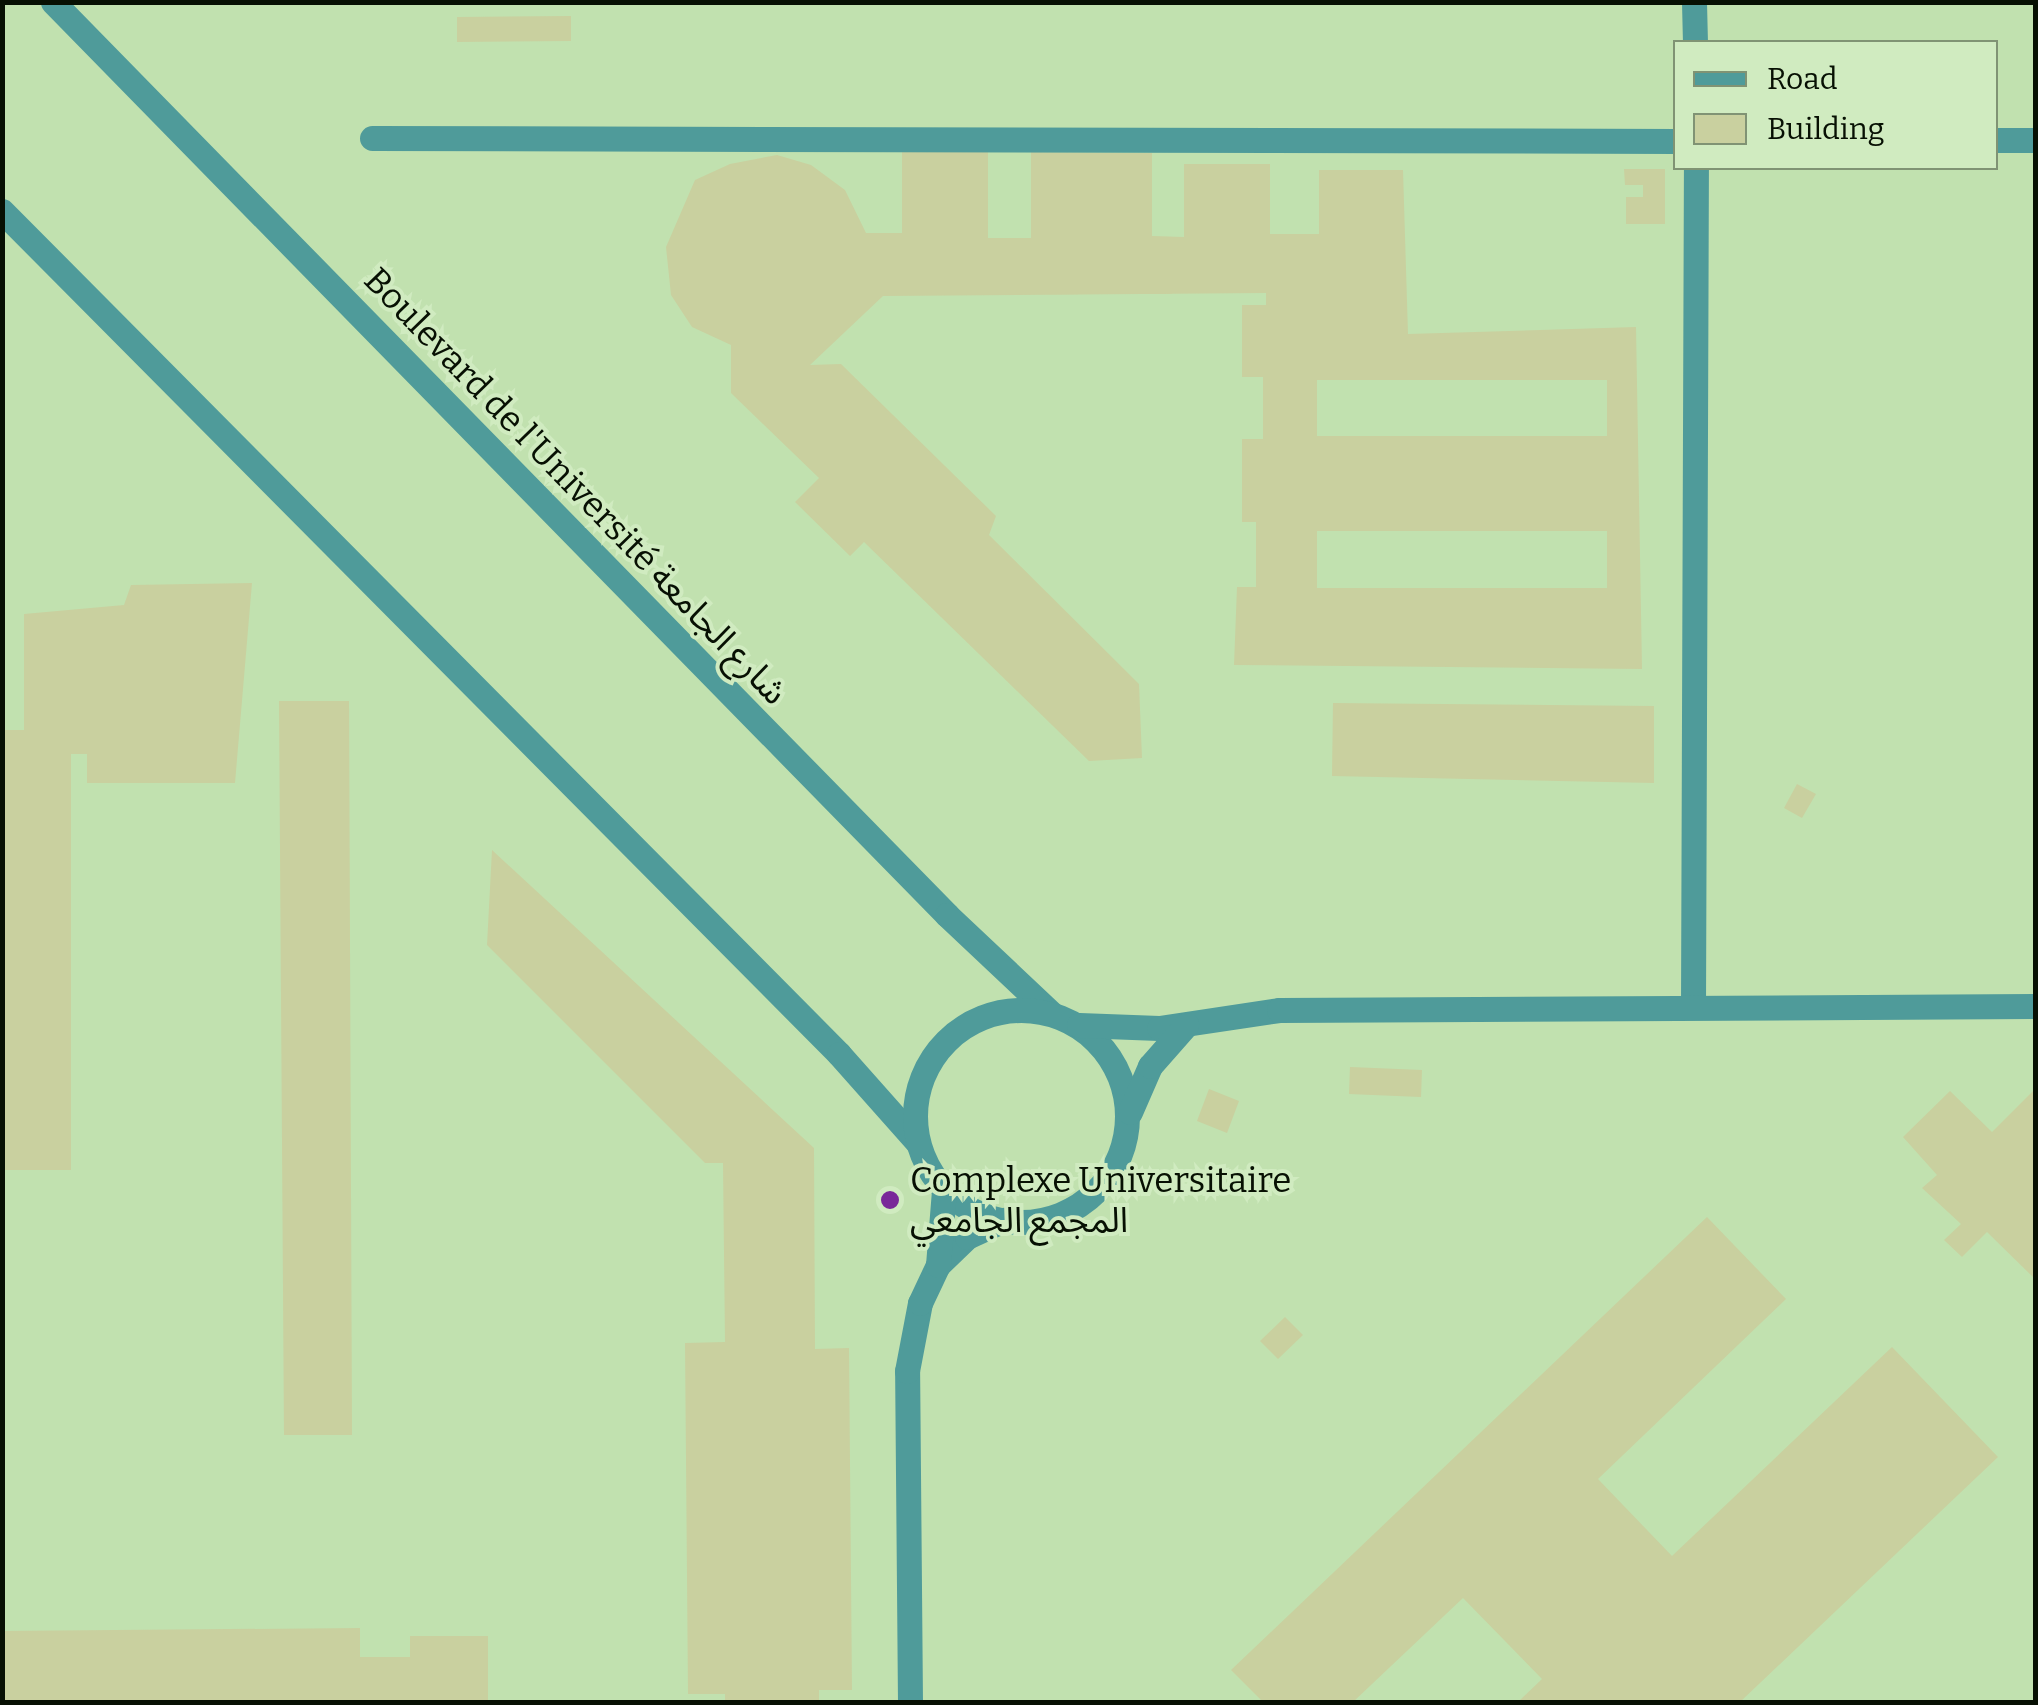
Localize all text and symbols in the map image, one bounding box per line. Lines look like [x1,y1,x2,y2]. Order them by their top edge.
legend [1673,40,1998,170]
text: Road [1767,61,1838,97]
text: Building [1767,111,1885,147]
street label: Boulevard de l'Université شارع الجامعة [356,259,796,713]
place label: Complexe Universitaire المجمع الجامعي [910,1159,1291,1241]
marker: Complexe Universitaire المجمع الجامعي [879,1189,901,1211]

